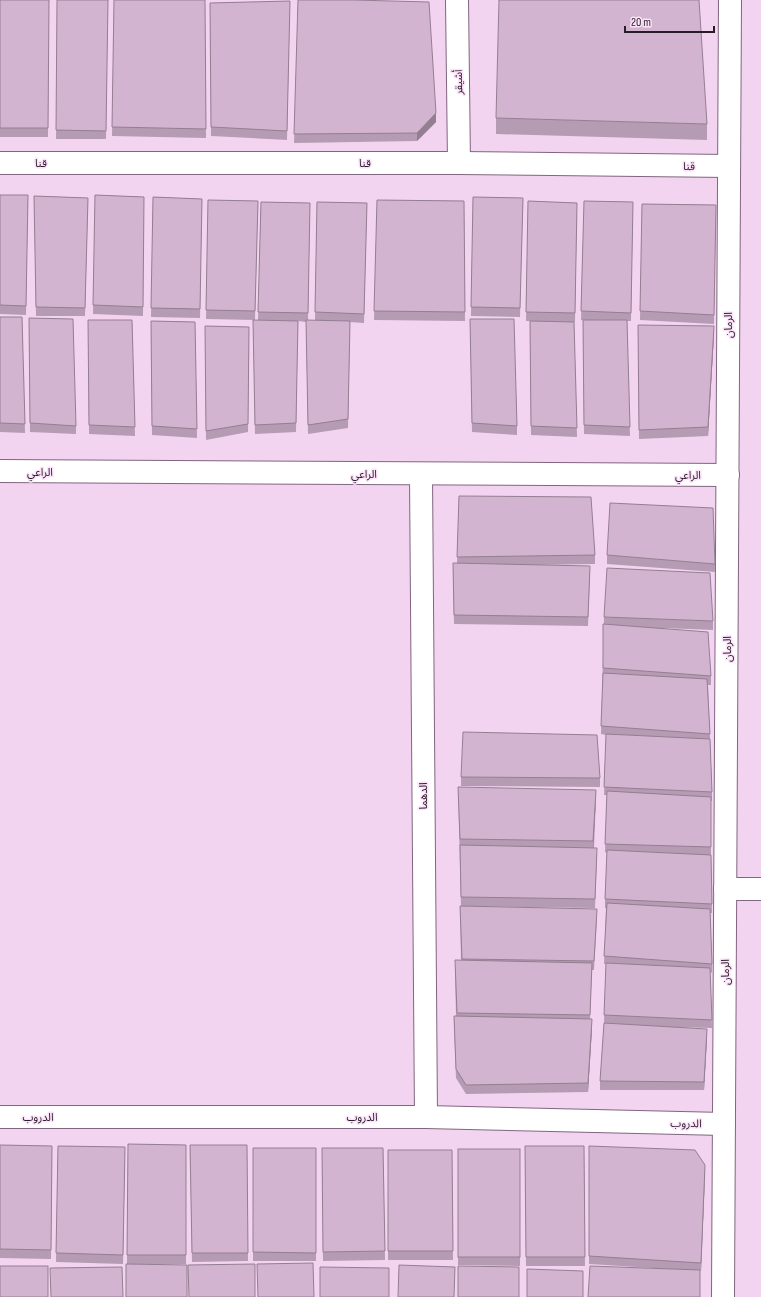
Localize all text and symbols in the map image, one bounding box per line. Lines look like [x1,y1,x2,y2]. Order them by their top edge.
scale bar [625,8,714,34]
text: 20 m [631,15,651,30]
street label: أشيقر [451,69,465,96]
street label: قنا [35,157,47,170]
street label: قنا [359,157,371,170]
street label: قنا [683,160,695,173]
street label: الرمان [722,312,735,338]
street label: الراعي [27,466,53,482]
street label: الراعي [351,468,377,484]
street label: الراعي [675,469,701,485]
street label: الرمان [721,636,734,662]
street label: الدهما [417,782,430,810]
street label: الرمان [719,959,732,985]
street label: الدروب [22,1111,54,1124]
street label: الدروب [346,1111,378,1124]
street label: الدروب [670,1117,702,1131]

